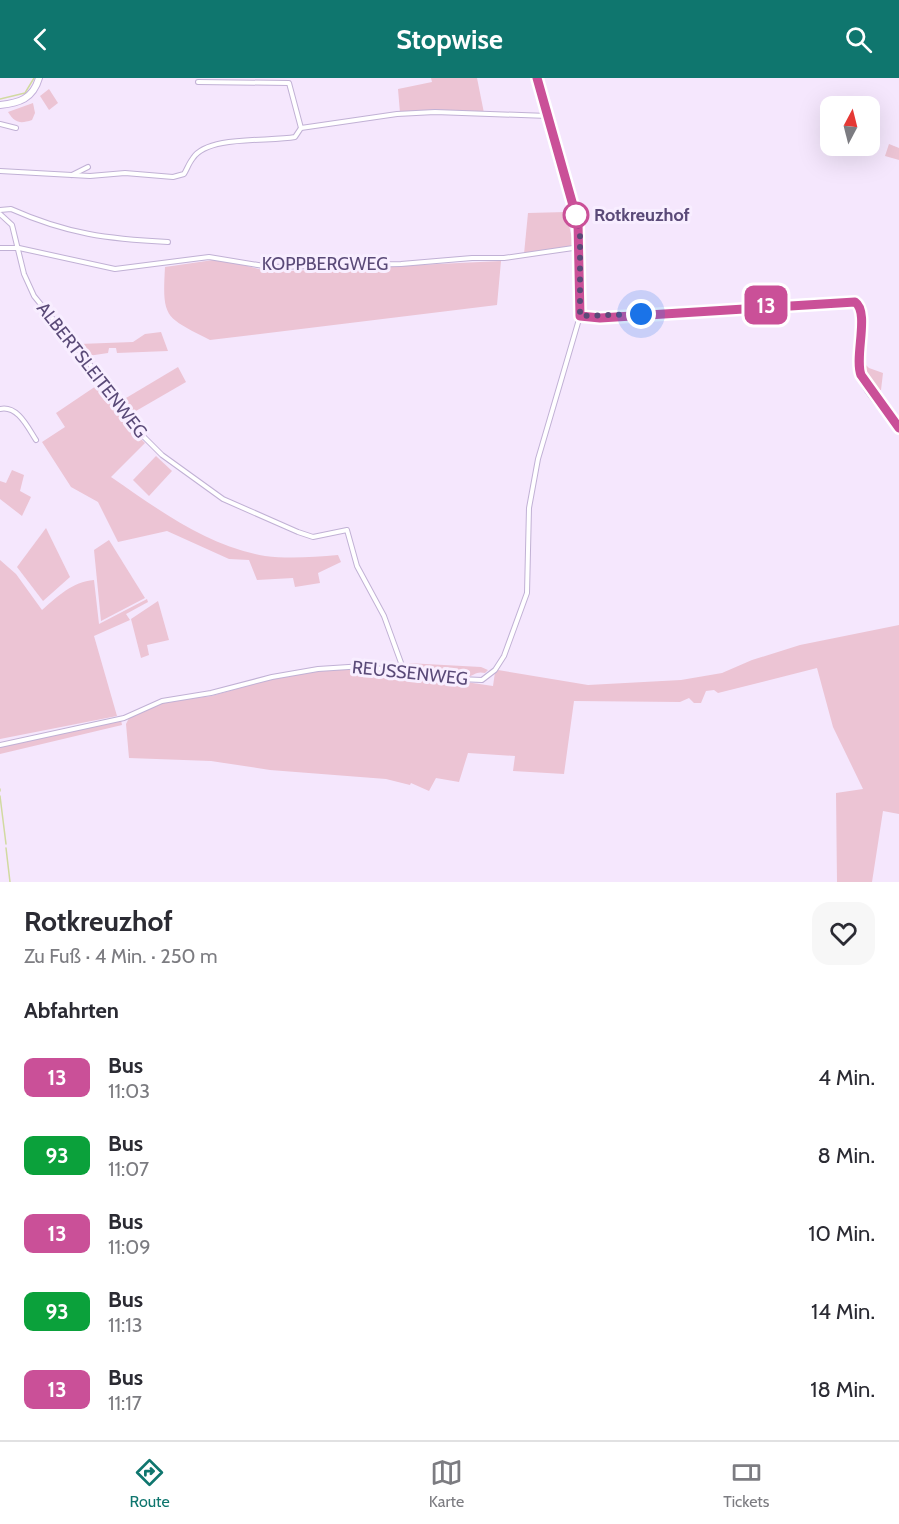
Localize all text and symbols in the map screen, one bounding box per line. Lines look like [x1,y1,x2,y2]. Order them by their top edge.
icon: back [24,23,57,56]
text: Stopwise [396,23,503,56]
icon: search [842,23,875,56]
north arrow [820,96,880,156]
map controls [820,96,880,156]
marker: Rotkreuzhof [563,202,589,228]
place label: Rotkreuzhof [594,204,690,226]
street label: KOPPBERGWEG [262,253,388,275]
line badge: 13 [739,286,793,324]
text: 13 [756,293,776,318]
street label: ALBERTSLEITENWEG [32,298,152,442]
your location [626,299,656,329]
street label: REUSSENWEG [351,656,469,690]
button: heart [812,902,875,965]
text: Rotkreuzhof [24,904,173,938]
text: Zu Fuß · 4 Min. · 250 m [24,944,218,968]
text: Abfahrten [24,997,119,1024]
text: Bus [108,1052,143,1079]
text: 4 Min. [818,1064,875,1091]
text: 13 [47,1065,67,1090]
text: 11:03 [108,1079,150,1103]
text: Bus [108,1130,143,1157]
text: 8 Min. [818,1142,875,1169]
text: 93 [45,1143,69,1168]
text: 11:07 [108,1157,149,1181]
text: Bus [108,1208,143,1235]
text: 10 Min. [808,1220,875,1247]
text: 13 [47,1221,67,1246]
text: 11:09 [108,1235,151,1259]
text: Bus [108,1286,143,1313]
text: 14 Min. [811,1298,875,1325]
text: 93 [45,1299,69,1324]
text: 11:13 [108,1313,143,1337]
text: Bus [108,1364,143,1391]
text: 18 Min. [810,1376,875,1403]
text: 13 [47,1377,67,1402]
text: 11:17 [108,1391,142,1415]
tab: Route [130,1456,170,1511]
tab: Karte [429,1456,464,1511]
tab: Tickets [723,1456,769,1511]

